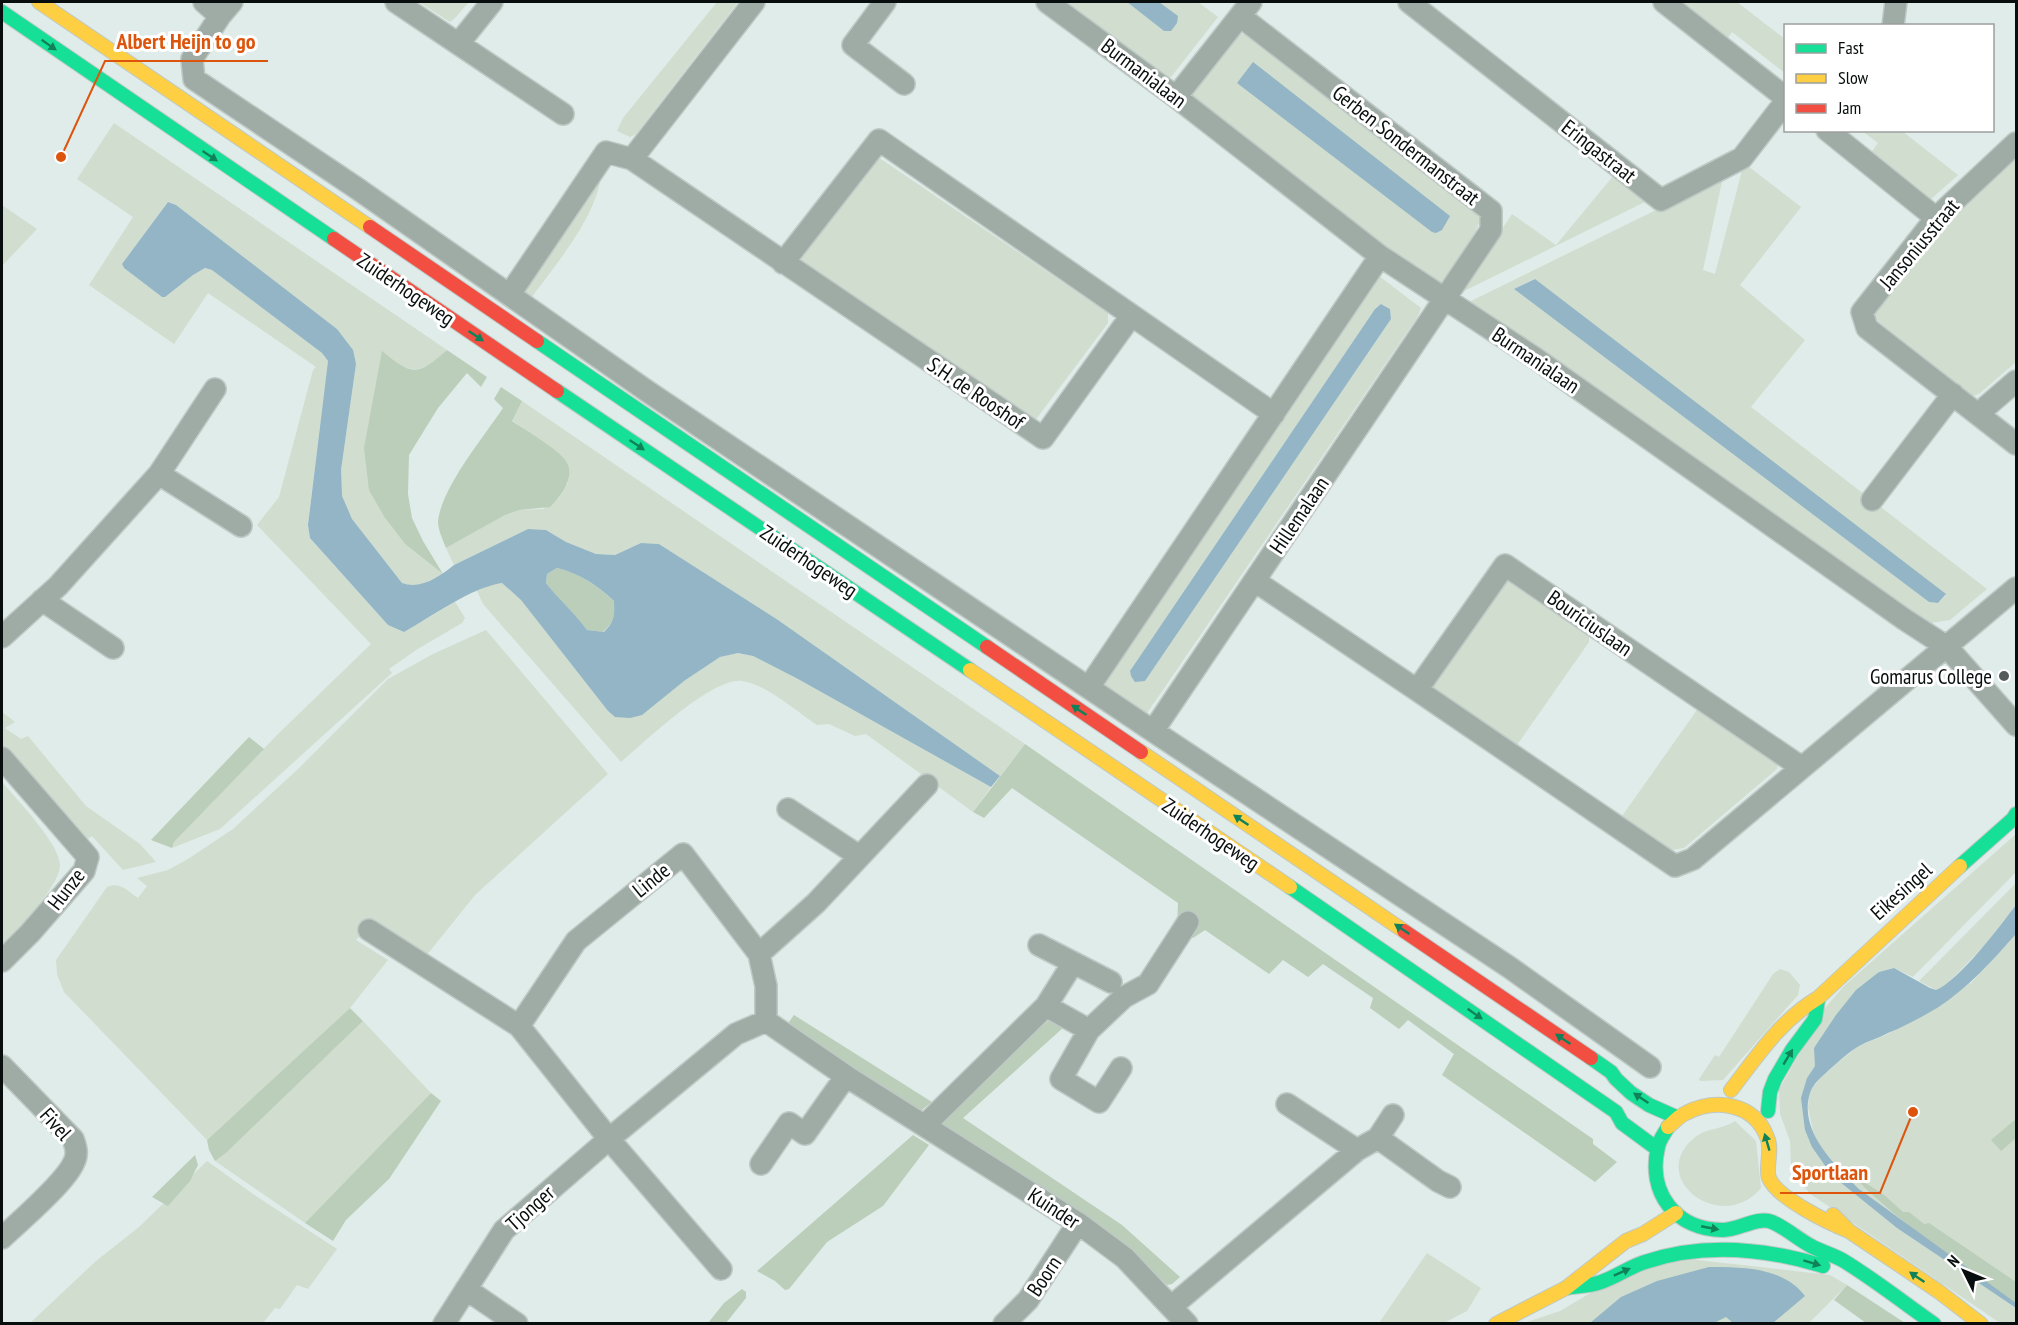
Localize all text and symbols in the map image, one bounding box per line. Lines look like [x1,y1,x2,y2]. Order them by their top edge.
callout: Albert Heijn to go [105,21,268,61]
legend [1784,24,1994,132]
text: Albert Heijn to go [115,27,256,55]
street label: Burmanialaan [1096,32,1192,114]
text: Fast [1838,36,1864,59]
one-way arrow [41,39,57,51]
text: Slow [1838,66,1869,89]
street label: Gerben Sondermanstraat [1327,79,1485,211]
text: Jam [1837,96,1861,119]
street label: Eringastraat [1556,114,1642,189]
one-way arrow [202,150,218,161]
street label: Jansoniusstraat [1873,193,1965,296]
street label: Zuiderhogeweg [352,247,460,331]
street label: Burmanialaan [1487,321,1585,399]
one-way arrow [468,330,484,341]
street label: S.H. de Rooshof [922,351,1030,436]
one-way arrow [629,439,645,451]
street label: Hillemalaan [1263,471,1335,559]
street label: Zuiderhogeweg [755,519,863,603]
street label: Bouriciuslaan [1542,584,1638,662]
place label: Gomarus College [1870,663,1992,690]
marker: Gomarus College [1997,669,2011,683]
one-way arrow [1072,704,1088,716]
street label: Zuiderhogeweg [1157,792,1265,876]
one-way arrow [1233,814,1249,826]
street label: Eikesingel [1865,856,1937,926]
street label: Linde [627,857,675,903]
street label: Hunze [41,863,91,915]
one-way arrow [1394,923,1410,935]
one-way arrow [1467,1008,1483,1020]
one-way arrow [1555,1034,1571,1045]
one-way arrow [1782,1049,1793,1065]
one-way arrow [1633,1092,1649,1104]
street label: Fivel [34,1102,78,1146]
one-way arrow [1762,1133,1771,1151]
callout: Sportlaan [1780,1153,1880,1193]
text: Sportlaan [1792,1158,1868,1186]
street label: Tjonger [500,1179,560,1237]
street label: Kuinder [1023,1181,1085,1235]
one-way arrow [1701,1224,1720,1233]
north arrow [1934,1241,1994,1301]
street label: Boorn [1021,1251,1067,1301]
text: N [1943,1251,1963,1271]
one-way arrow [1803,1259,1821,1268]
one-way arrow [1613,1267,1630,1276]
one-way arrow [1909,1271,1925,1283]

